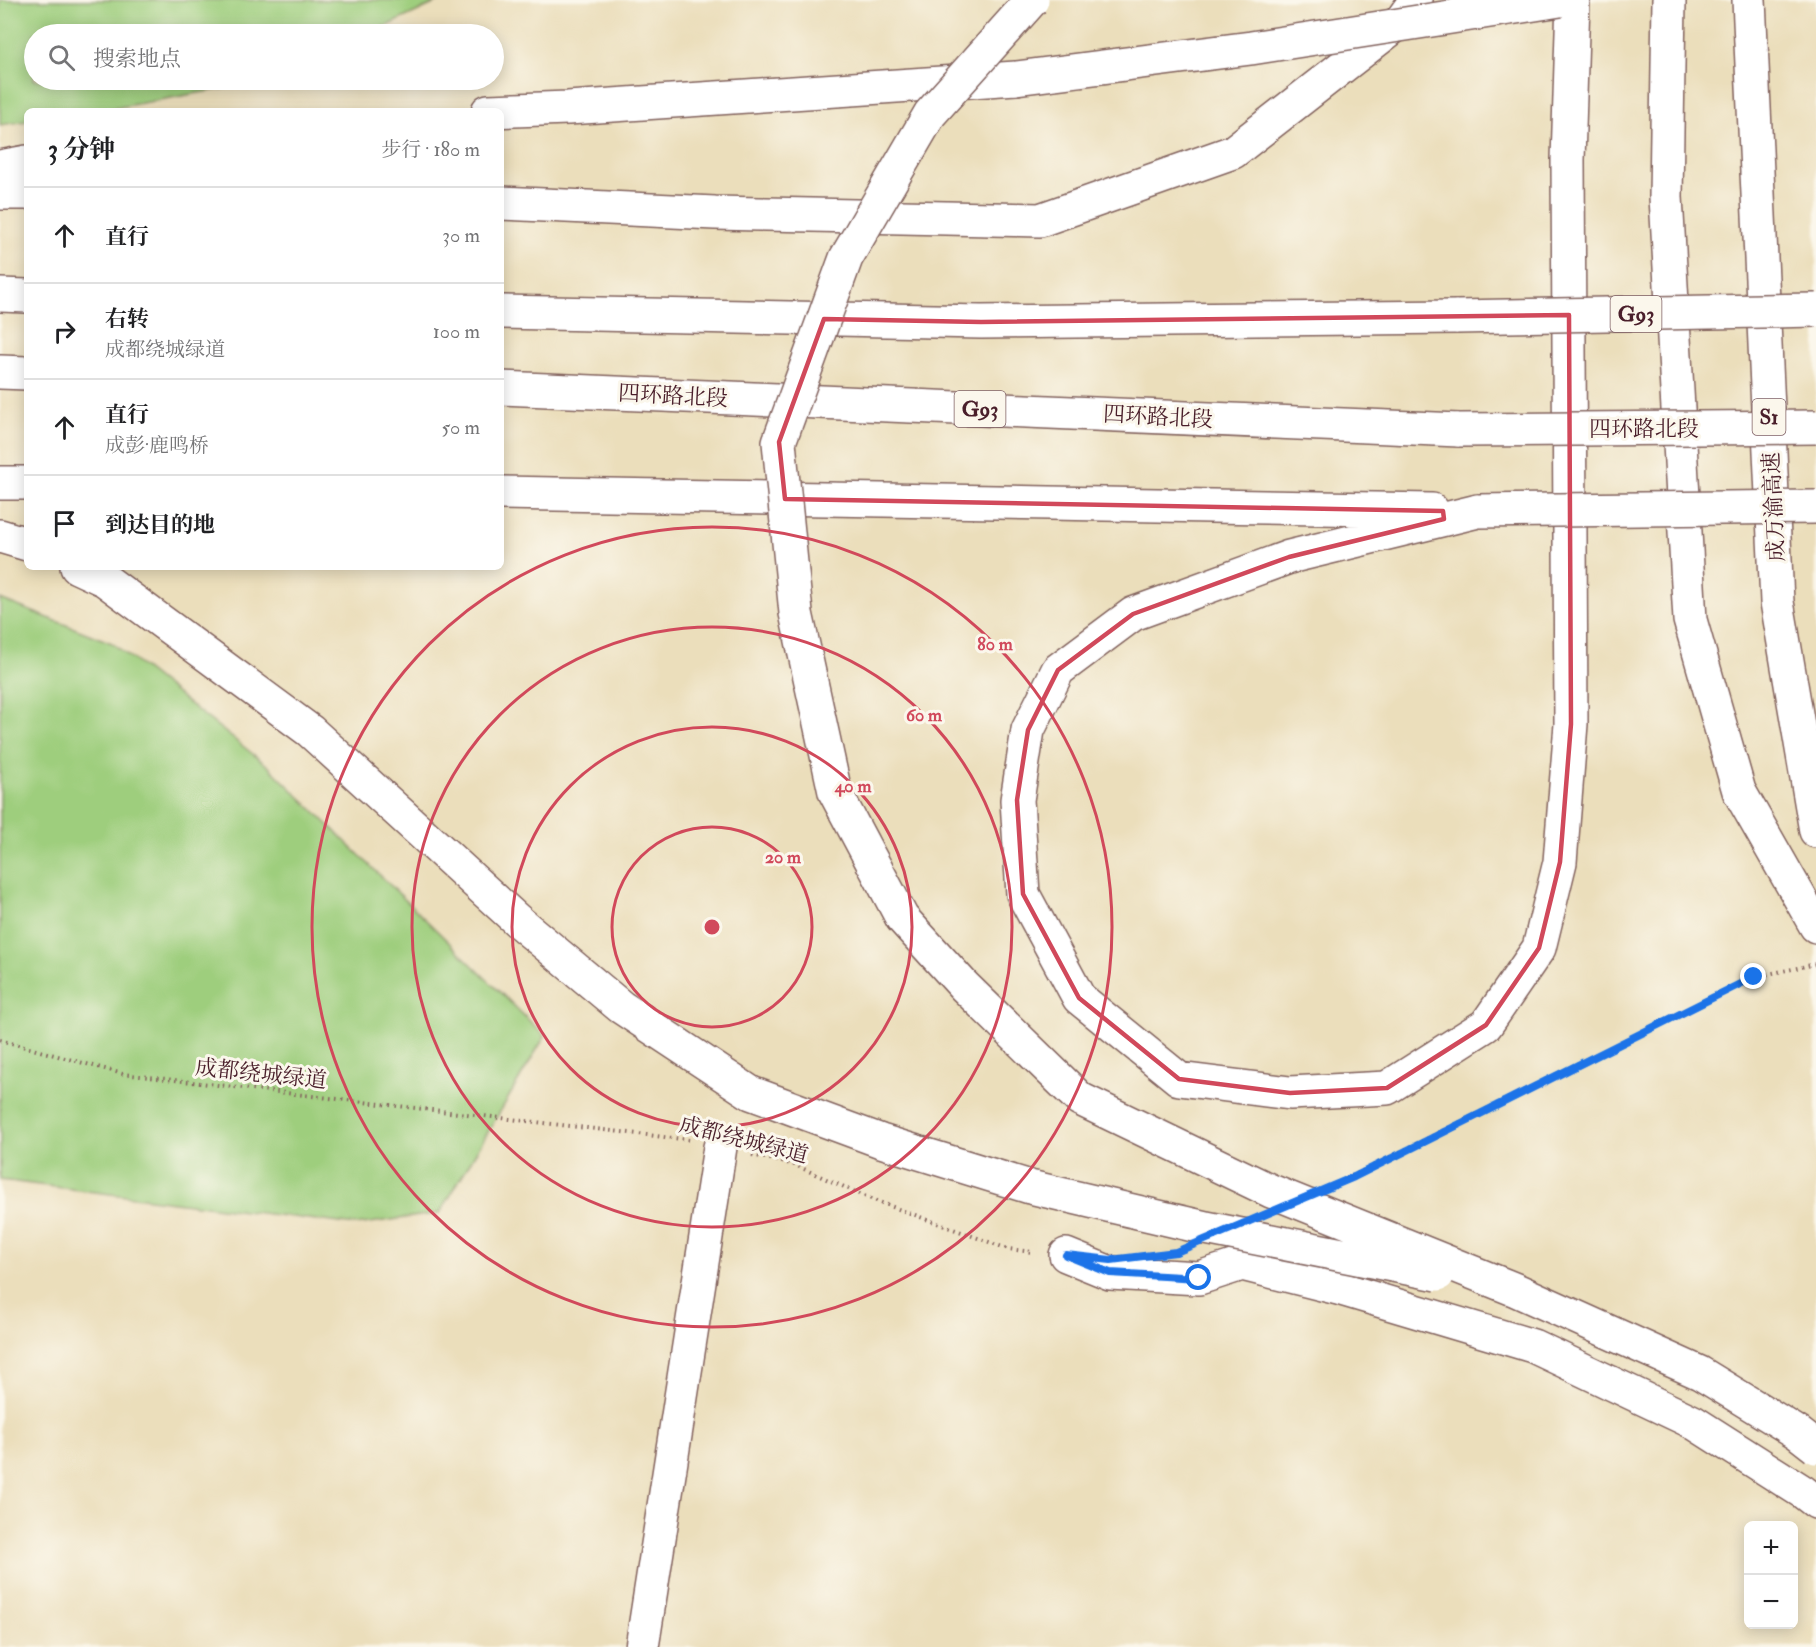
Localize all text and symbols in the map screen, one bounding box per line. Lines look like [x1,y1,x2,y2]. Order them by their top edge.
search box [24,24,504,90]
icon: search [45,41,78,74]
text: 搜索地点 [93,45,181,73]
text: 3 分钟 [48,134,115,166]
text: 步行 · 180 m [381,137,480,162]
icon: ahead [48,219,81,252]
text: 直行 [105,223,149,251]
text: 30 m [442,223,480,248]
road number: G93 [1610,296,1662,332]
text: 右转 [105,305,149,333]
icon: right [48,315,81,348]
text: 100 m [433,319,480,344]
text: 成都绕城绿道 [105,337,225,362]
street label: 四环路北段 [617,379,729,413]
road number: G93 [954,391,1006,427]
road number: S1 [1752,399,1786,435]
street label: 四环路北段 [1102,400,1214,434]
text: 直行 [105,401,149,429]
icon: ahead [48,411,81,444]
text: 50 m [441,415,480,440]
street label: 四环路北段 [1589,415,1699,443]
text: 成彭·鹿鸣桥 [105,433,209,458]
street label: 成万渝高速 [1757,451,1791,563]
icon: arrive [48,507,81,540]
text: 到达目的地 [105,511,215,539]
text: 80 m [977,633,1014,656]
text: 60 m [906,704,943,727]
text: 40 m [834,775,872,798]
text: 20 m [765,846,802,869]
centre of rings [702,917,722,937]
route end [1740,963,1766,989]
street label: 成都绕城绿道 [194,1053,328,1095]
street label: 成都绕城绿道 [676,1110,811,1170]
route start [1185,1264,1211,1290]
map controls [1744,1521,1798,1629]
button: + [1744,1521,1798,1575]
button: − [1744,1575,1798,1629]

